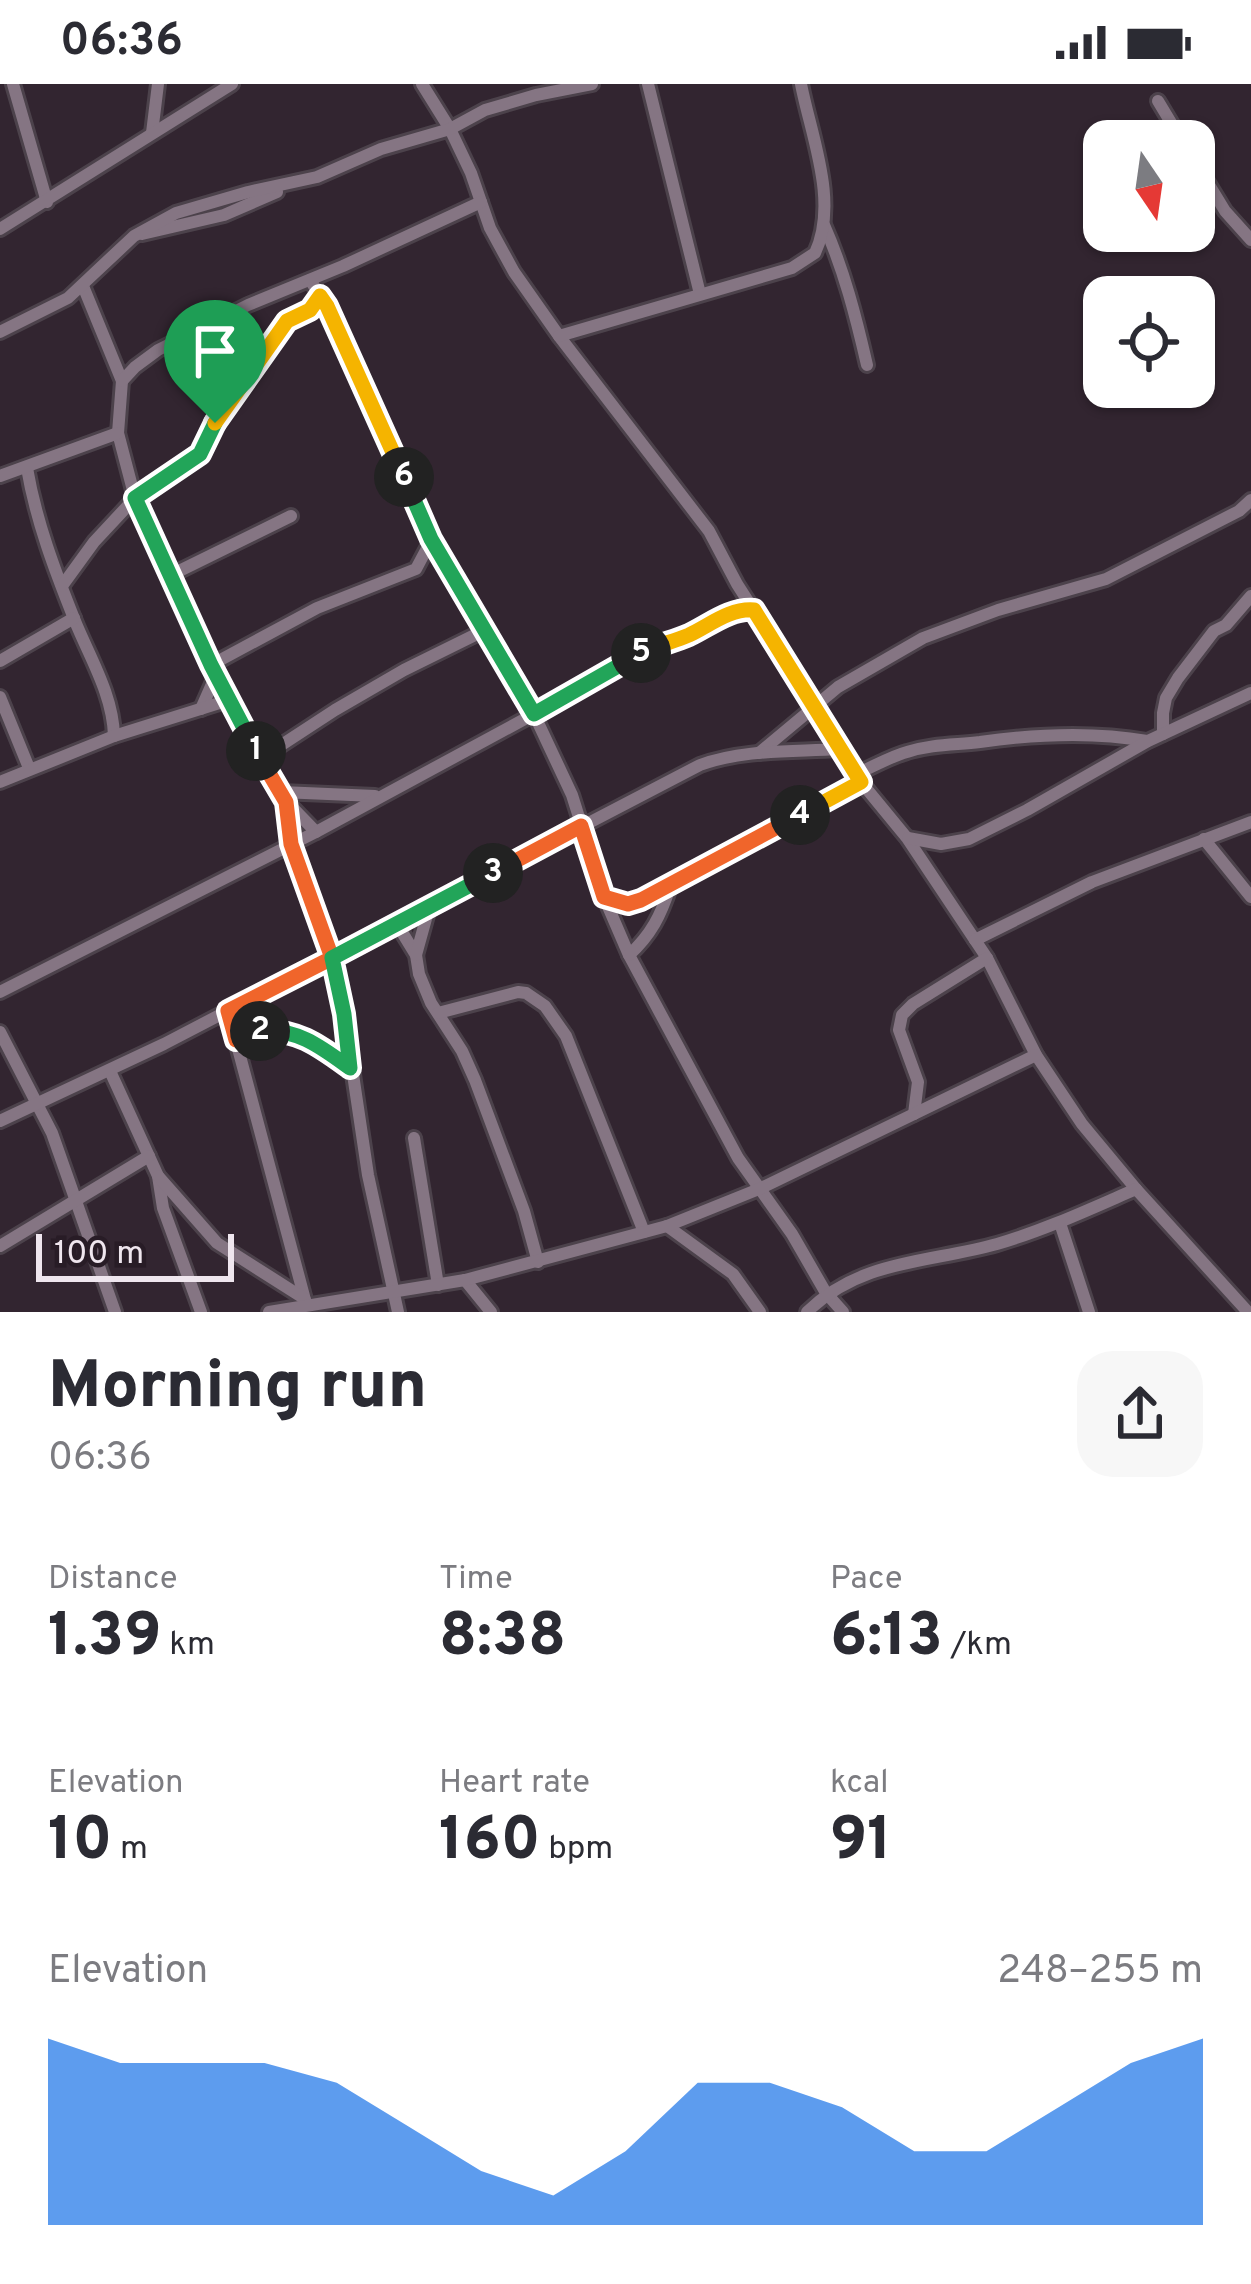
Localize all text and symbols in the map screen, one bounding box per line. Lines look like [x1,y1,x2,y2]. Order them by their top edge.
text: 06:36 [60,14,183,71]
north arrow [1083,120,1215,252]
map controls [1083,120,1215,408]
button: locate [1083,276,1215,408]
pin [164,300,266,423]
icon: arrive [182,318,248,384]
pin: 6 [374,447,434,507]
text: 6 [394,456,414,498]
pin: 5 [611,623,671,683]
text: 5 [631,632,651,674]
pin: 1 [226,721,286,781]
text: 1 [249,730,263,772]
pin: 4 [770,785,830,845]
text: 4 [789,794,811,836]
pin: 3 [463,843,523,903]
text: 3 [483,852,503,894]
pin: 2 [230,1001,290,1061]
text: 2 [250,1010,270,1052]
scale bar [36,1228,234,1281]
text: 100 m [54,1234,144,1276]
text: Morning run [48,1348,427,1431]
button: share [1077,1351,1203,1477]
text: 06:36 [48,1435,152,1484]
text: Distance [48,1559,178,1601]
text: Time [439,1559,513,1601]
text: Pace [830,1559,903,1601]
text: 1.39 [48,1601,161,1677]
text: 8:38 [439,1601,566,1677]
text: 6:13 [830,1601,943,1677]
text: km [161,1625,215,1667]
text: /km [943,1625,1012,1667]
text: Elevation [48,1763,184,1805]
text: Heart rate [439,1763,590,1805]
text: kcal [830,1763,889,1805]
text: 10 [48,1805,112,1881]
text: 160 [439,1805,541,1881]
text: 91 [830,1805,892,1881]
text: m [112,1829,148,1871]
text: bpm [541,1829,613,1871]
text: Elevation [48,1948,208,1997]
text: 248–255 m [997,1948,1203,1997]

